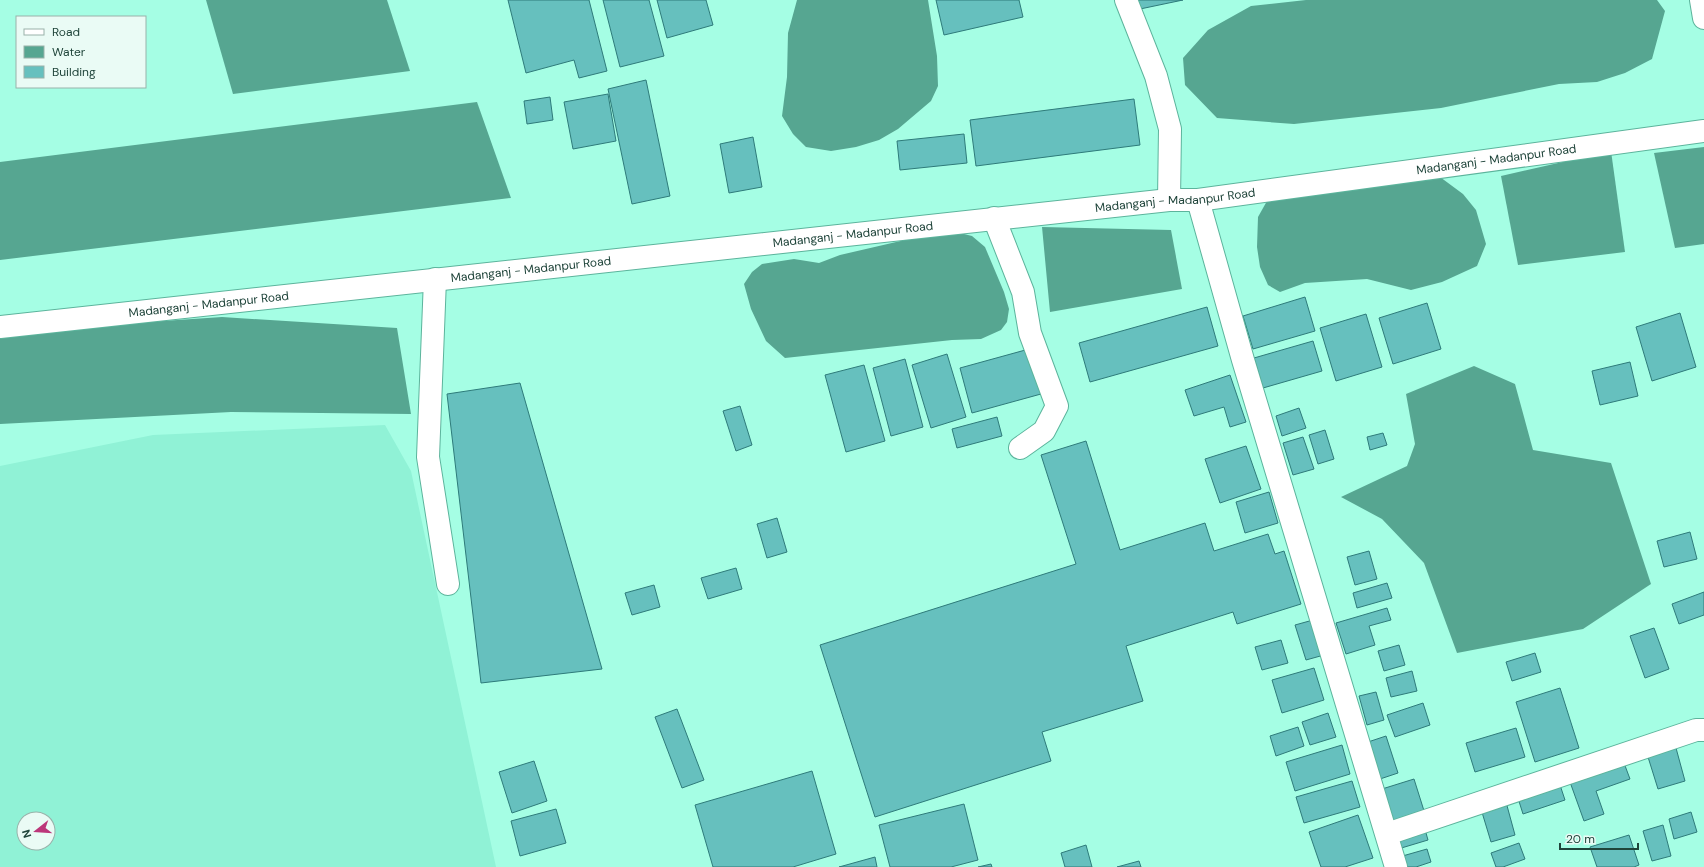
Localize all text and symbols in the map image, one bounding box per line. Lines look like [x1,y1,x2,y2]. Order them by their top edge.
legend [16,16,146,88]
text: Road [52,24,80,40]
text: Water [52,44,86,60]
text: Building [52,64,96,80]
street label: Madanganj - Madanpur Road [1415,141,1577,178]
street label: Madanganj - Madanpur Road [1094,184,1256,216]
street label: Madanganj - Madanpur Road [772,218,934,251]
street label: Madanganj - Madanpur Road [450,253,612,286]
street label: Madanganj - Madanpur Road [128,288,290,321]
north arrow [16,811,56,851]
scale bar [1560,825,1638,851]
text: N [19,828,34,840]
text: 20 m [1566,831,1595,847]

